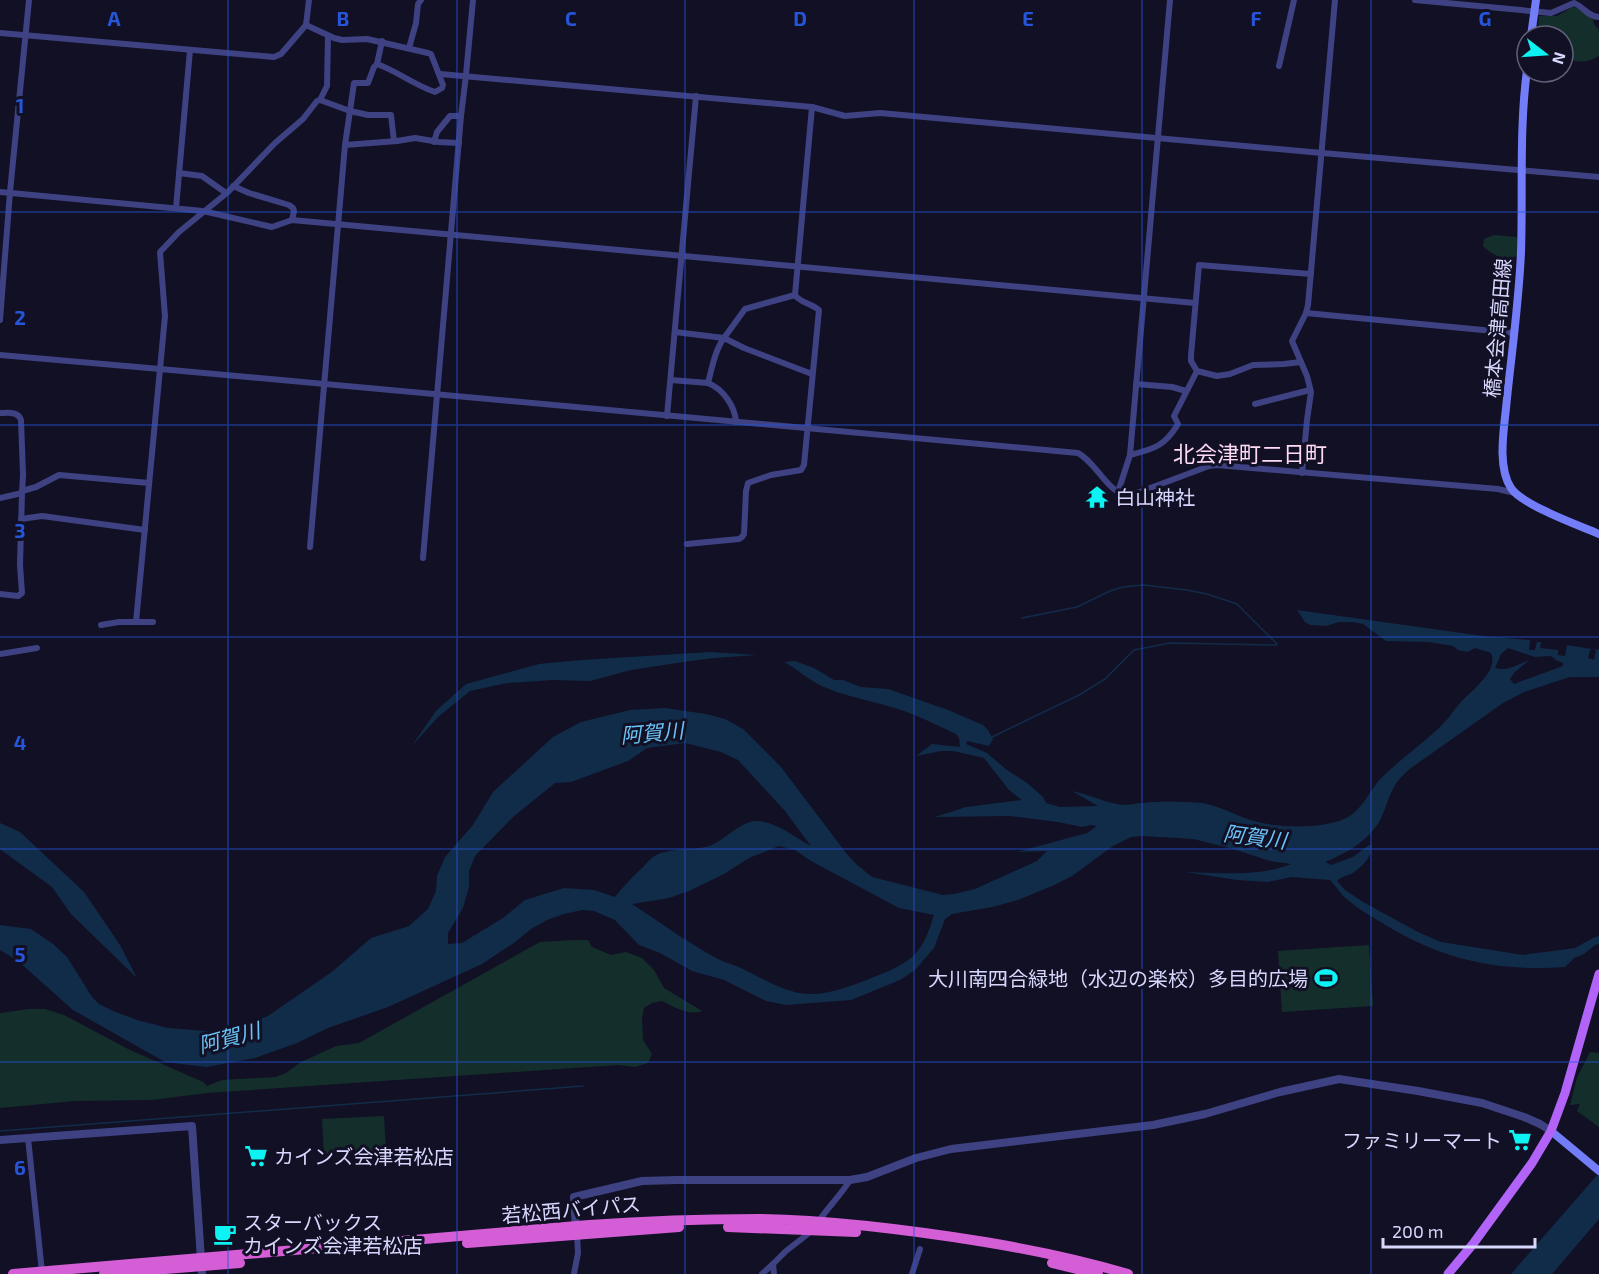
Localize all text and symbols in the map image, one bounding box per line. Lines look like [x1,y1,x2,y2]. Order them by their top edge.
text: A [107,6,121,30]
text: B [337,6,349,30]
text: C [565,6,577,30]
text: D [793,6,807,30]
text: E [1022,6,1034,30]
text: F [1250,6,1262,30]
text: G [1479,6,1491,30]
north arrow [1515,24,1575,84]
text: N [1549,50,1571,67]
text: 1 [16,93,24,117]
street label: 橋本会津高田線 [1479,257,1515,399]
text: 2 [14,305,26,329]
district label: 北会津町二日町 [1173,440,1327,466]
temple icon: 白山神社 [1084,484,1110,510]
place label: 白山神社 [1115,485,1195,509]
text: 3 [14,518,26,542]
water label: 阿賀川 [620,717,686,747]
text: 4 [14,730,27,754]
water label: 阿賀川 [1222,820,1290,852]
text: 5 [14,942,26,966]
sports icon: 大川南四合緑地（水辺の楽校）多目的広場 [1313,965,1339,991]
place label: 大川南四合緑地（水辺の楽校）多目的広場 [928,966,1308,990]
water label: 阿賀川 [195,1016,265,1057]
supermarket icon: ファミリーマート [1507,1127,1533,1153]
place label: ファミリーマート [1342,1128,1502,1152]
supermarket icon: カインズ会津若松店 [243,1143,269,1169]
place label: カインズ会津若松店 [274,1144,454,1168]
text: 6 [14,1155,26,1179]
street label: 若松西バイパス [500,1191,642,1227]
place label: スターバックス カインズ会津若松店 [243,1210,423,1257]
scale bar [1383,1211,1534,1249]
text: 200 m [1392,1220,1444,1242]
cafe icon: スターバックス カインズ会津若松店 [212,1221,238,1247]

